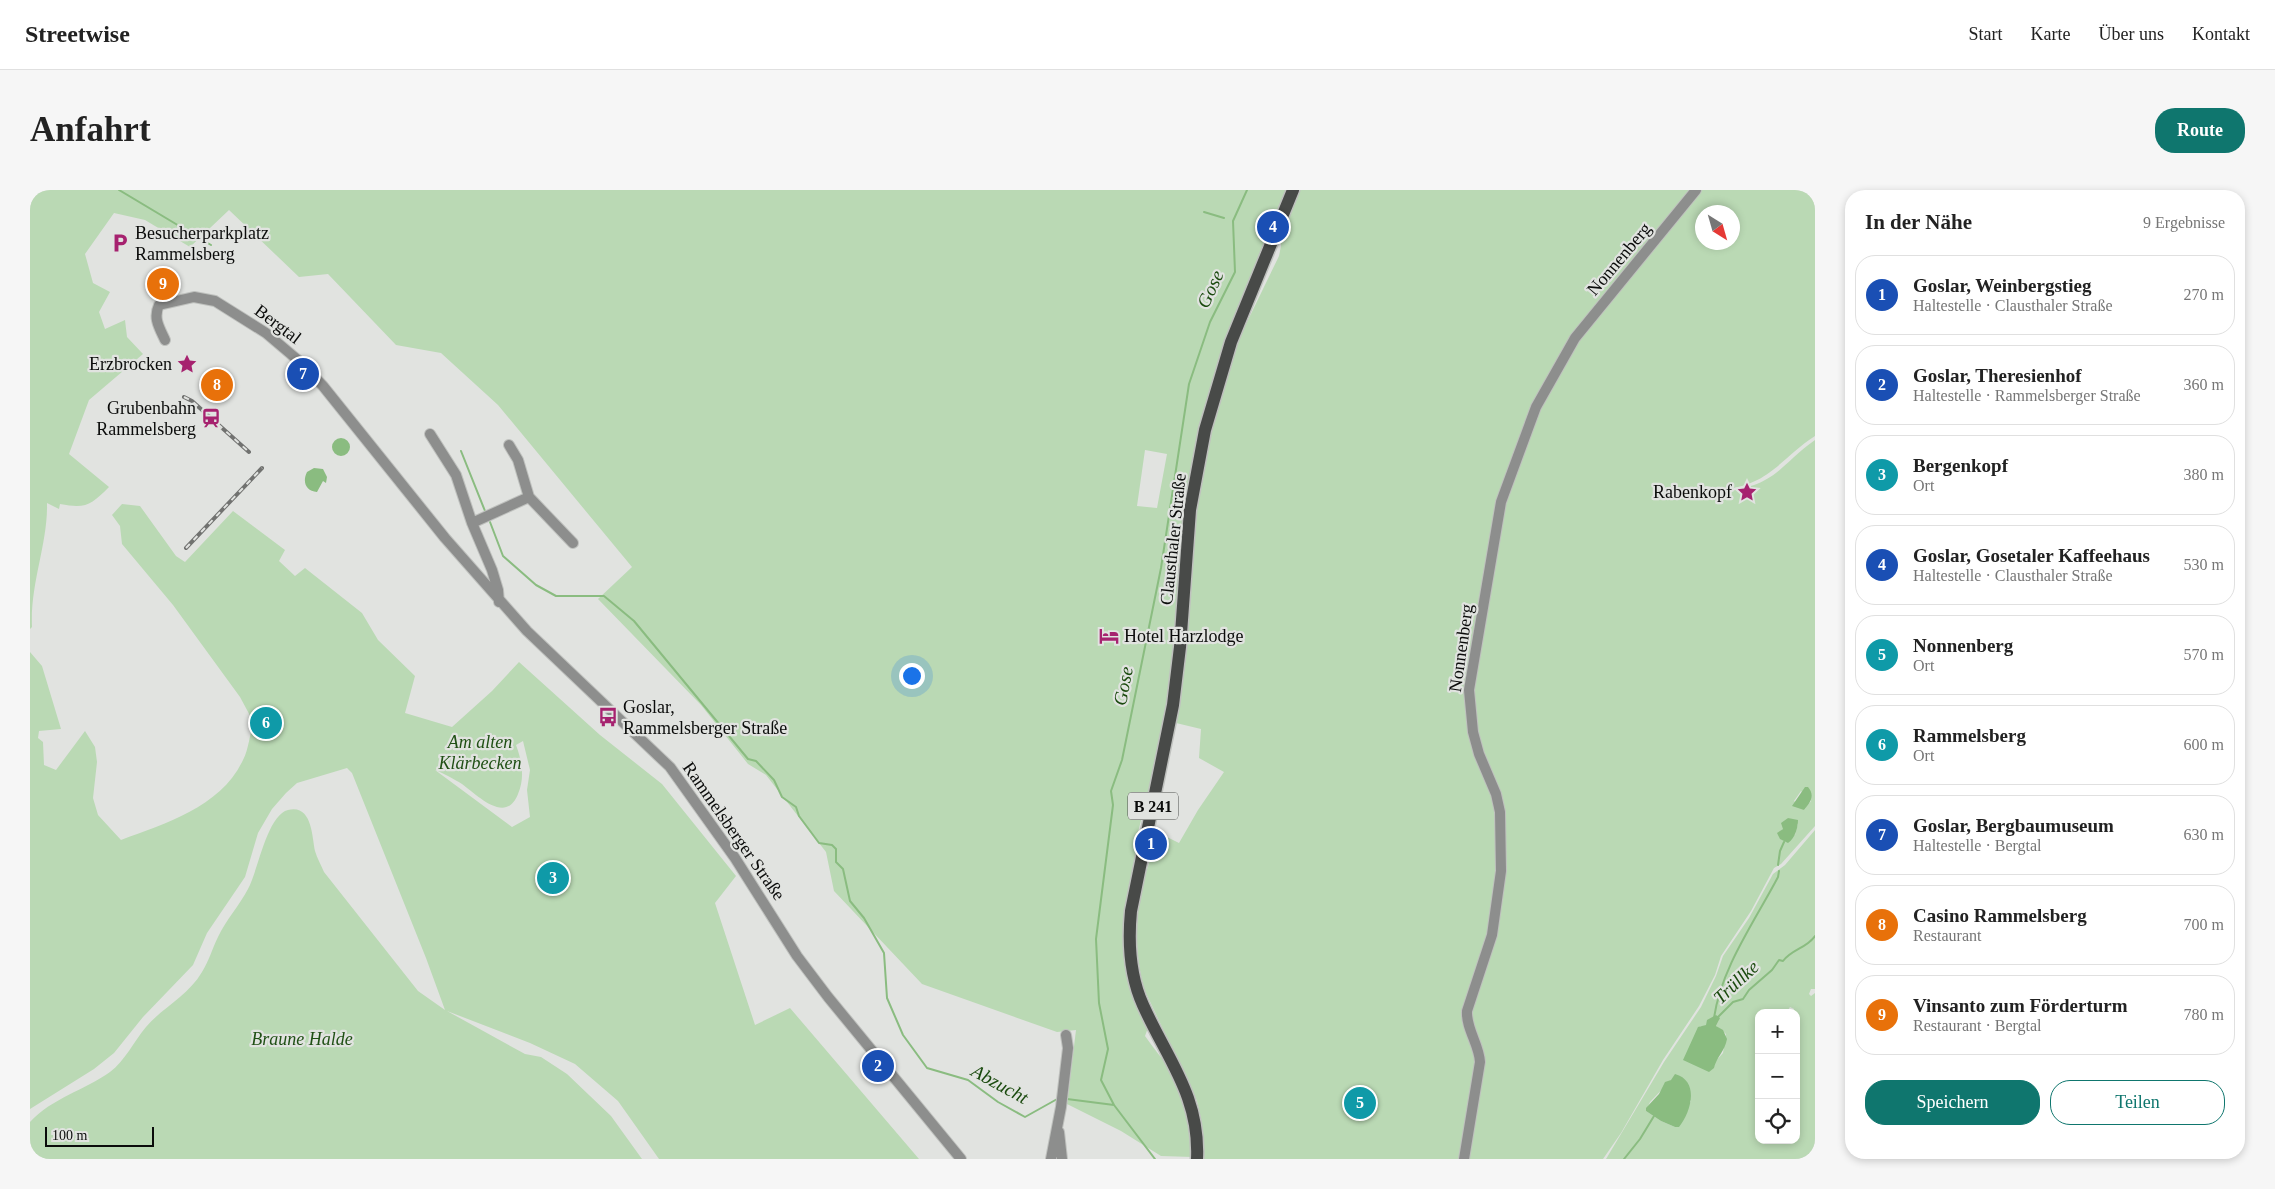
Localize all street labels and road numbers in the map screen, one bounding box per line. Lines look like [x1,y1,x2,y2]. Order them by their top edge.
street label: Nonnenberg [1583,219,1655,299]
street label: Bergtal [251,300,305,348]
street label: Clausthaler Straße [1156,472,1190,606]
street label: Nonnenberg [1445,603,1477,693]
street label: Rammelsberger Straße [679,758,789,904]
road number: B 241 [1128,792,1178,820]

